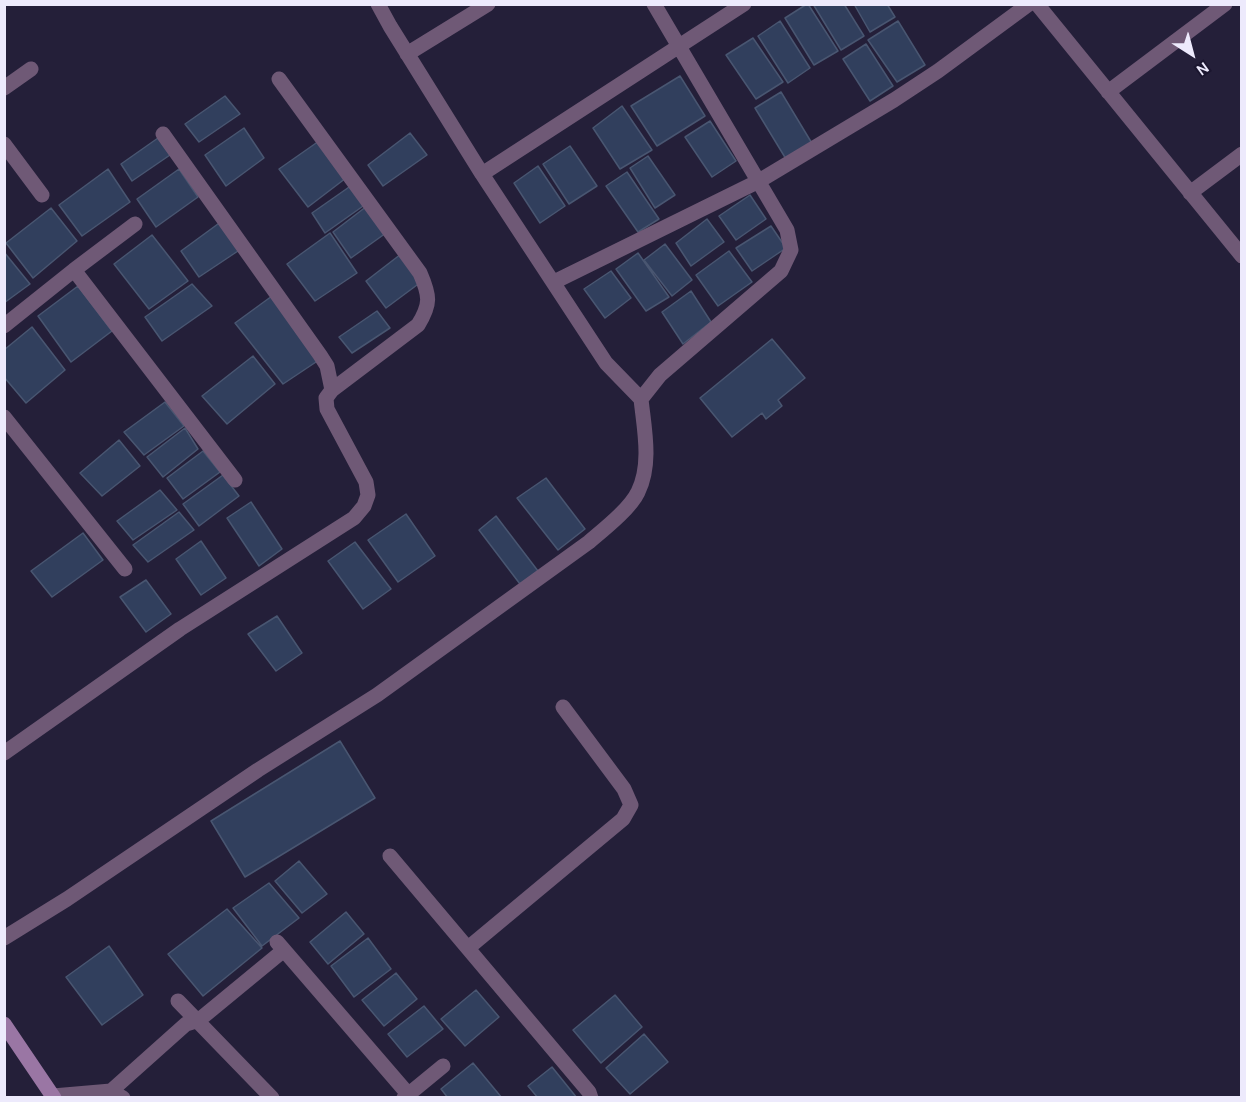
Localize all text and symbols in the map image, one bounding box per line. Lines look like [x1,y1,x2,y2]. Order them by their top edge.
north arrow [1162,24,1222,84]
text: N [1193,58,1213,80]

